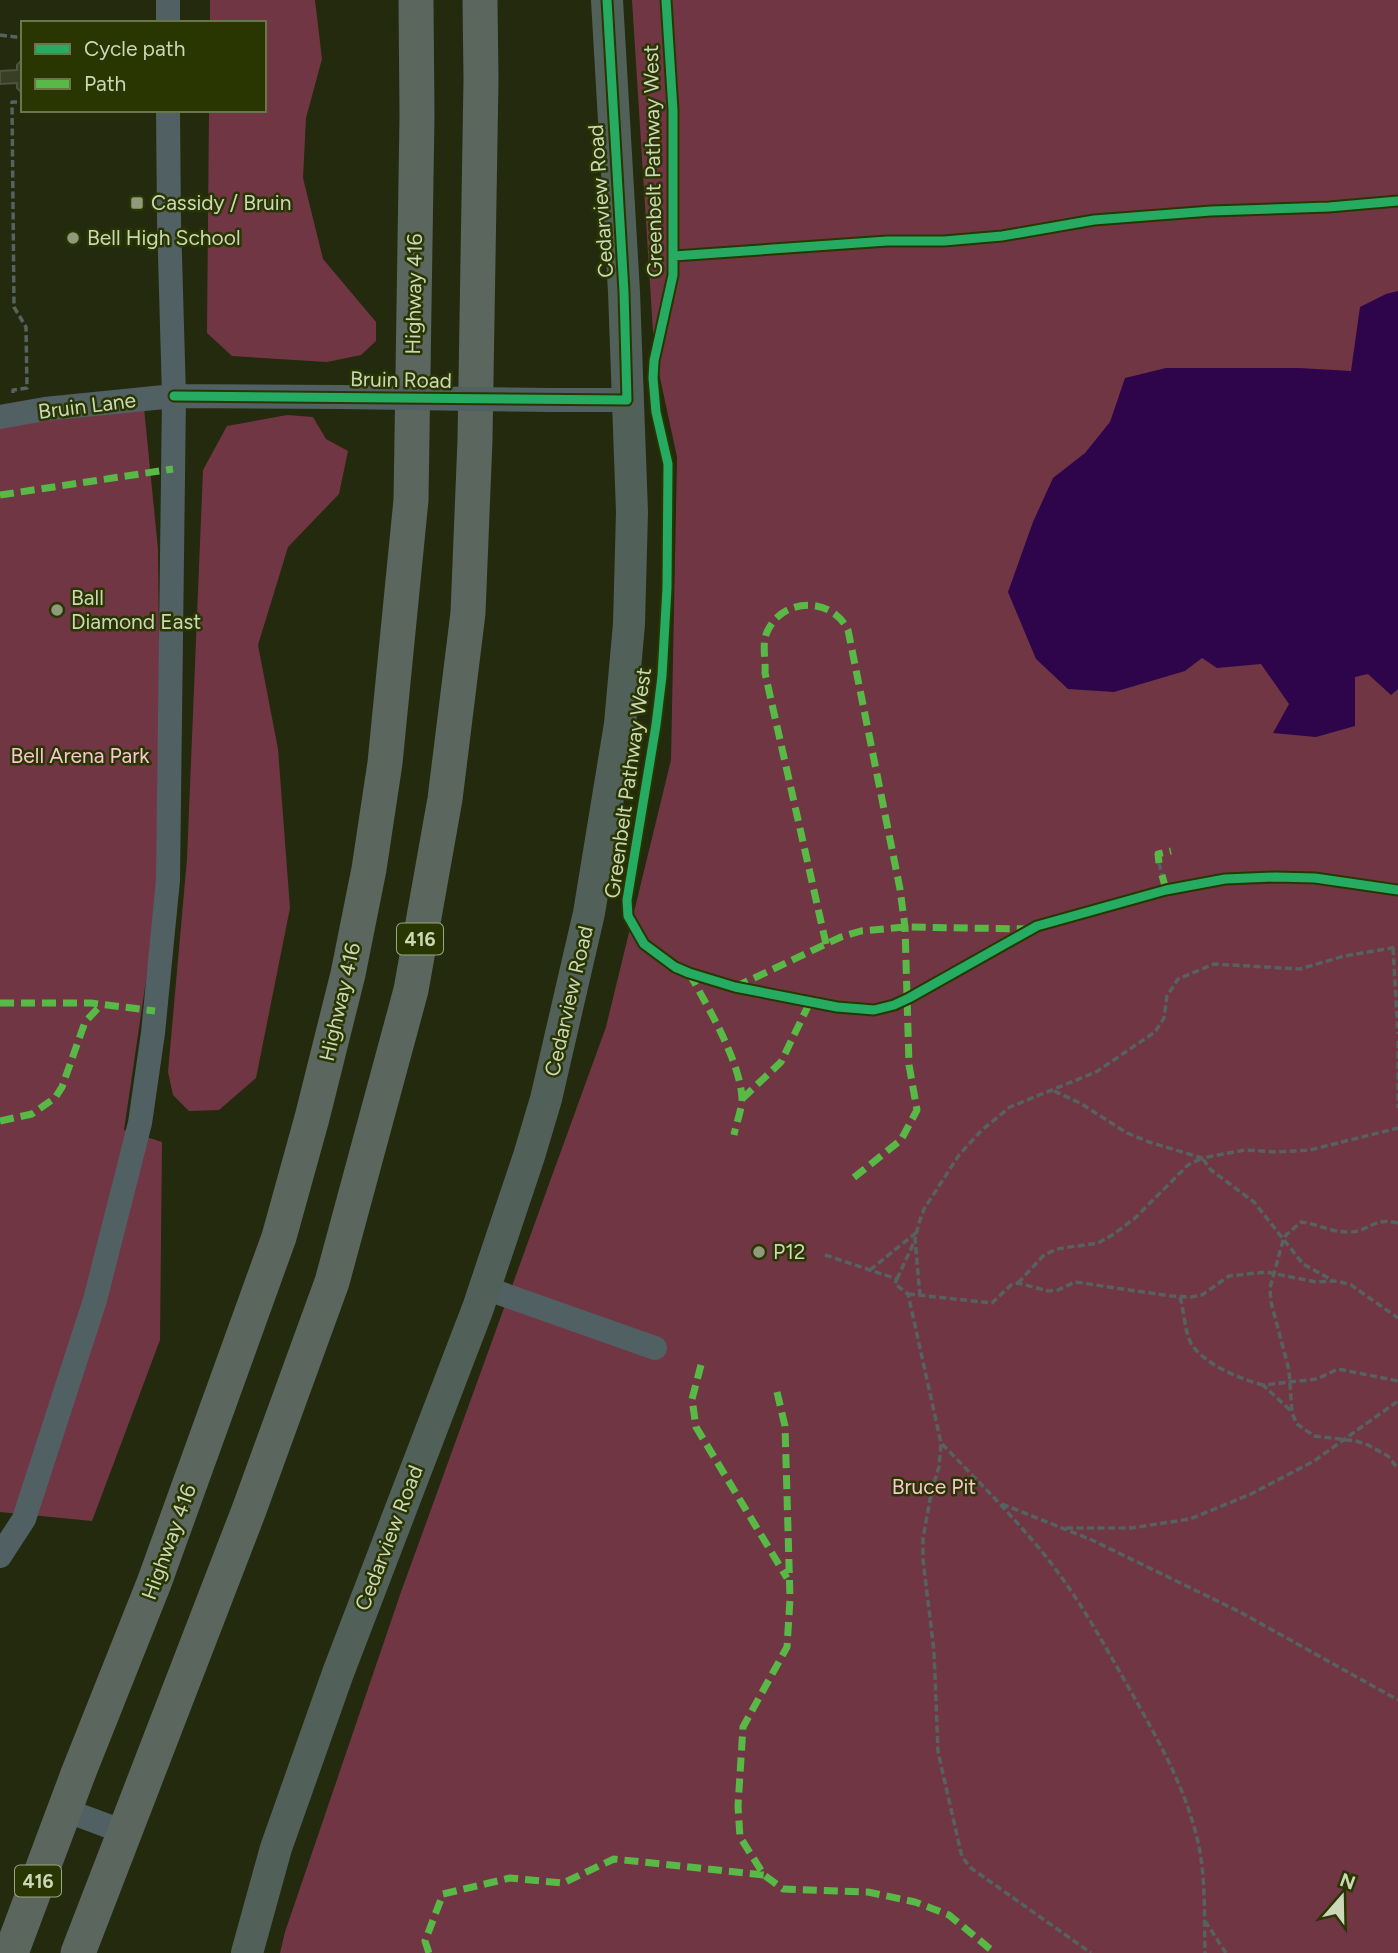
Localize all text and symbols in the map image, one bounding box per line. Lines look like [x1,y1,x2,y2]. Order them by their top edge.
legend [21,21,266,112]
text: Cycle path [84,36,185,61]
street label: Greenbelt Pathway West [638,44,667,278]
text: Path [84,71,126,96]
street label: Cedarview Road [583,123,618,279]
place label: Cassidy / Bruin [151,190,291,215]
marker: Cassidy / Bruin [129,195,145,211]
place label: Bell High School [87,225,241,250]
marker: Bell High School [65,230,81,246]
street label: Highway 416 [400,233,427,355]
street label: Bruin Road [350,366,452,393]
street label: Bruin Lane [37,387,137,424]
place label: Ball Diamond East [71,585,201,634]
marker: Ball Diamond East [49,602,65,618]
street label: Greenbelt Pathway West [599,666,656,900]
park label: Bell Arena Park [10,743,150,768]
road number: 416 [397,923,443,954]
street label: Cedarview Road [539,923,598,1079]
street label: Highway 416 [314,940,365,1064]
place label: P12 [773,1239,806,1264]
marker: P12 [751,1244,767,1260]
street label: Cedarview Road [349,1462,428,1614]
park label: Bruce Pit [892,1474,976,1499]
street label: Highway 416 [136,1481,201,1603]
north arrow [1307,1862,1377,1932]
road number: 416 [15,1866,61,1896]
text: N [1337,1868,1358,1895]

